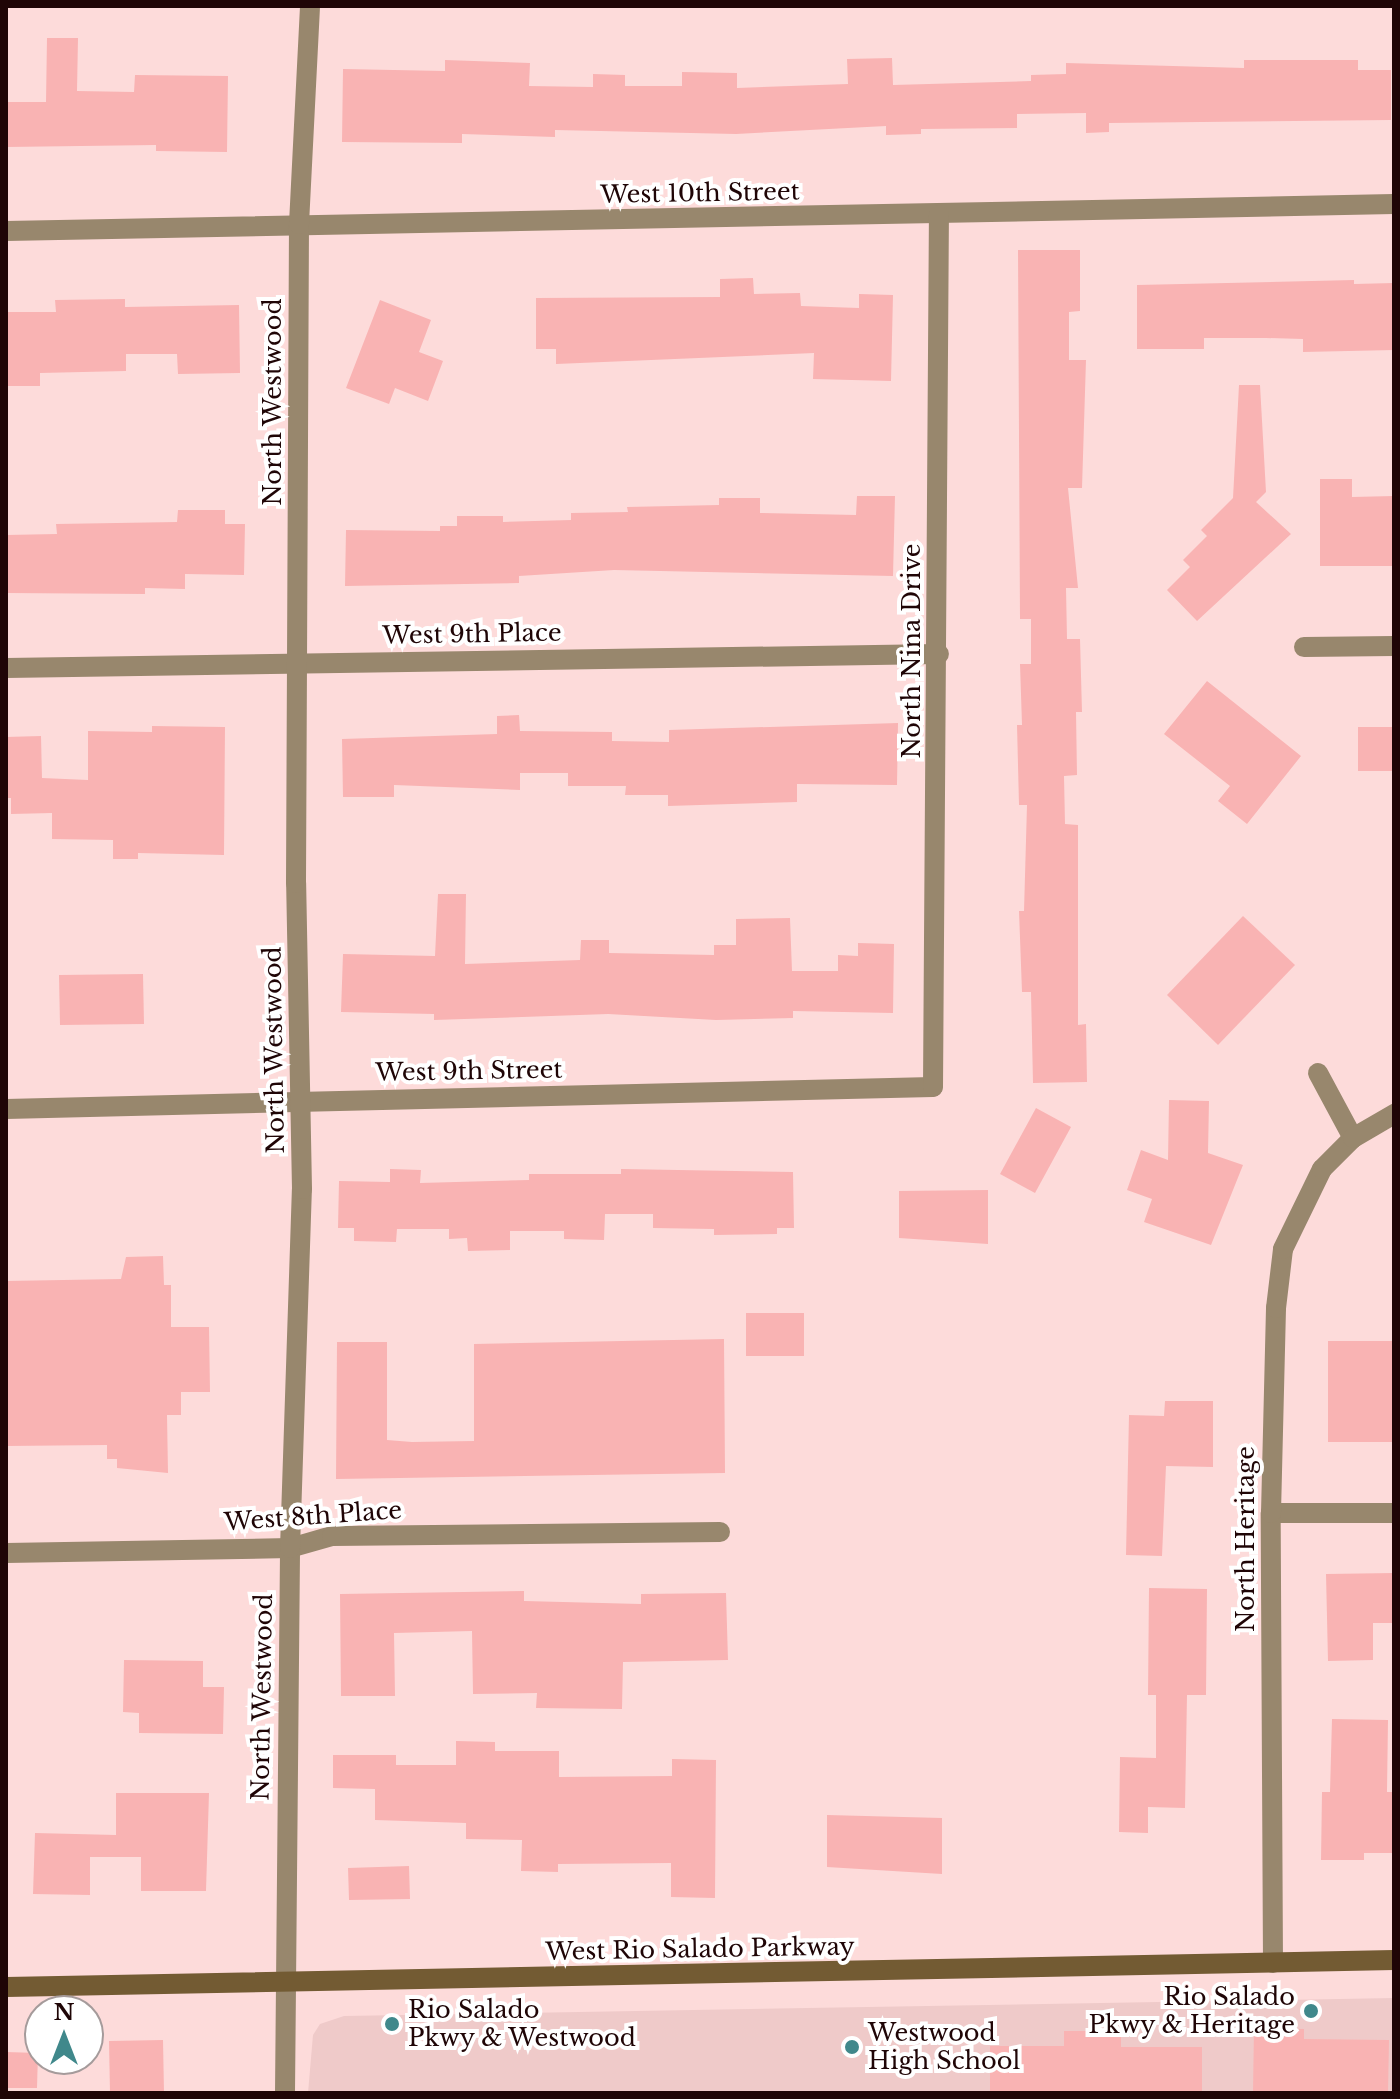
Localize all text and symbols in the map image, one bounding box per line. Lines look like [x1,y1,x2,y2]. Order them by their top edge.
street label: West 10th Street [600,177,800,209]
street label: North Westwood [259,298,287,506]
street label: North Nina Drive [898,543,926,759]
street label: West 9th Place [382,618,562,650]
street label: North Westwood [258,946,290,1154]
street label: West 9th Street [375,1055,563,1087]
street label: North Heritage [1232,1446,1260,1632]
street label: West 8th Place [223,1495,403,1537]
street label: North Westwood [246,1593,278,1801]
street label: West Rio Salado Parkway [545,1932,855,1966]
place label: Rio Salado Pkwy & Heritage [1088,1983,1295,2039]
north arrow [24,1995,104,2075]
place label: Rio Salado Pkwy & Westwood [408,1996,638,2052]
text: N [54,1999,74,2026]
marker: Rio Salado Pkwy & Heritage [1302,2002,1320,2020]
marker: Rio Salado Pkwy & Westwood [383,2015,401,2033]
place label: Westwood High School [868,2019,1020,2075]
marker: Westwood High School [843,2038,861,2056]

